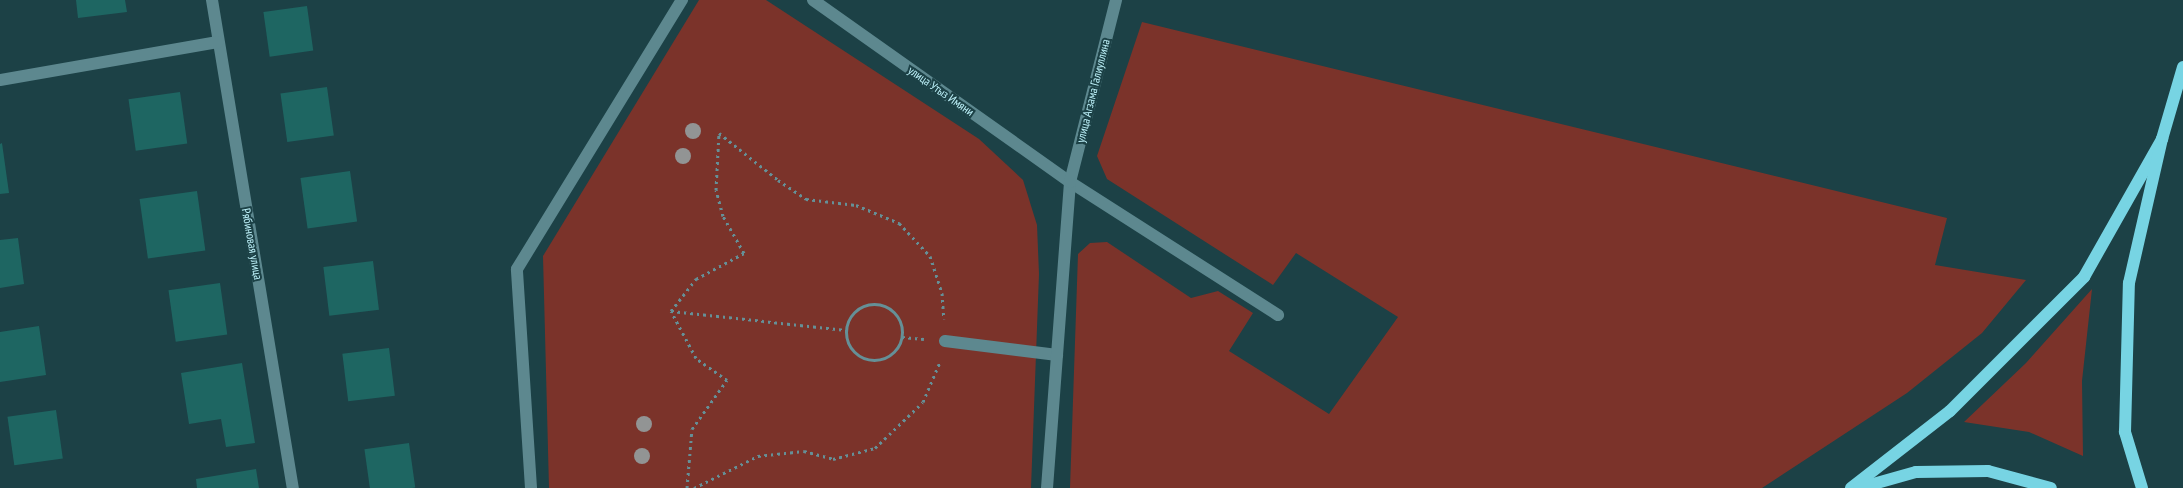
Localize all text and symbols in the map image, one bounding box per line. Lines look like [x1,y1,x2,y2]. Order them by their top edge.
street label: улица Агзама Галиуллина [1073,38,1113,144]
street label: улица Утыз Имяни [905,63,977,119]
street label: Рябиновая улица [239,207,265,281]

